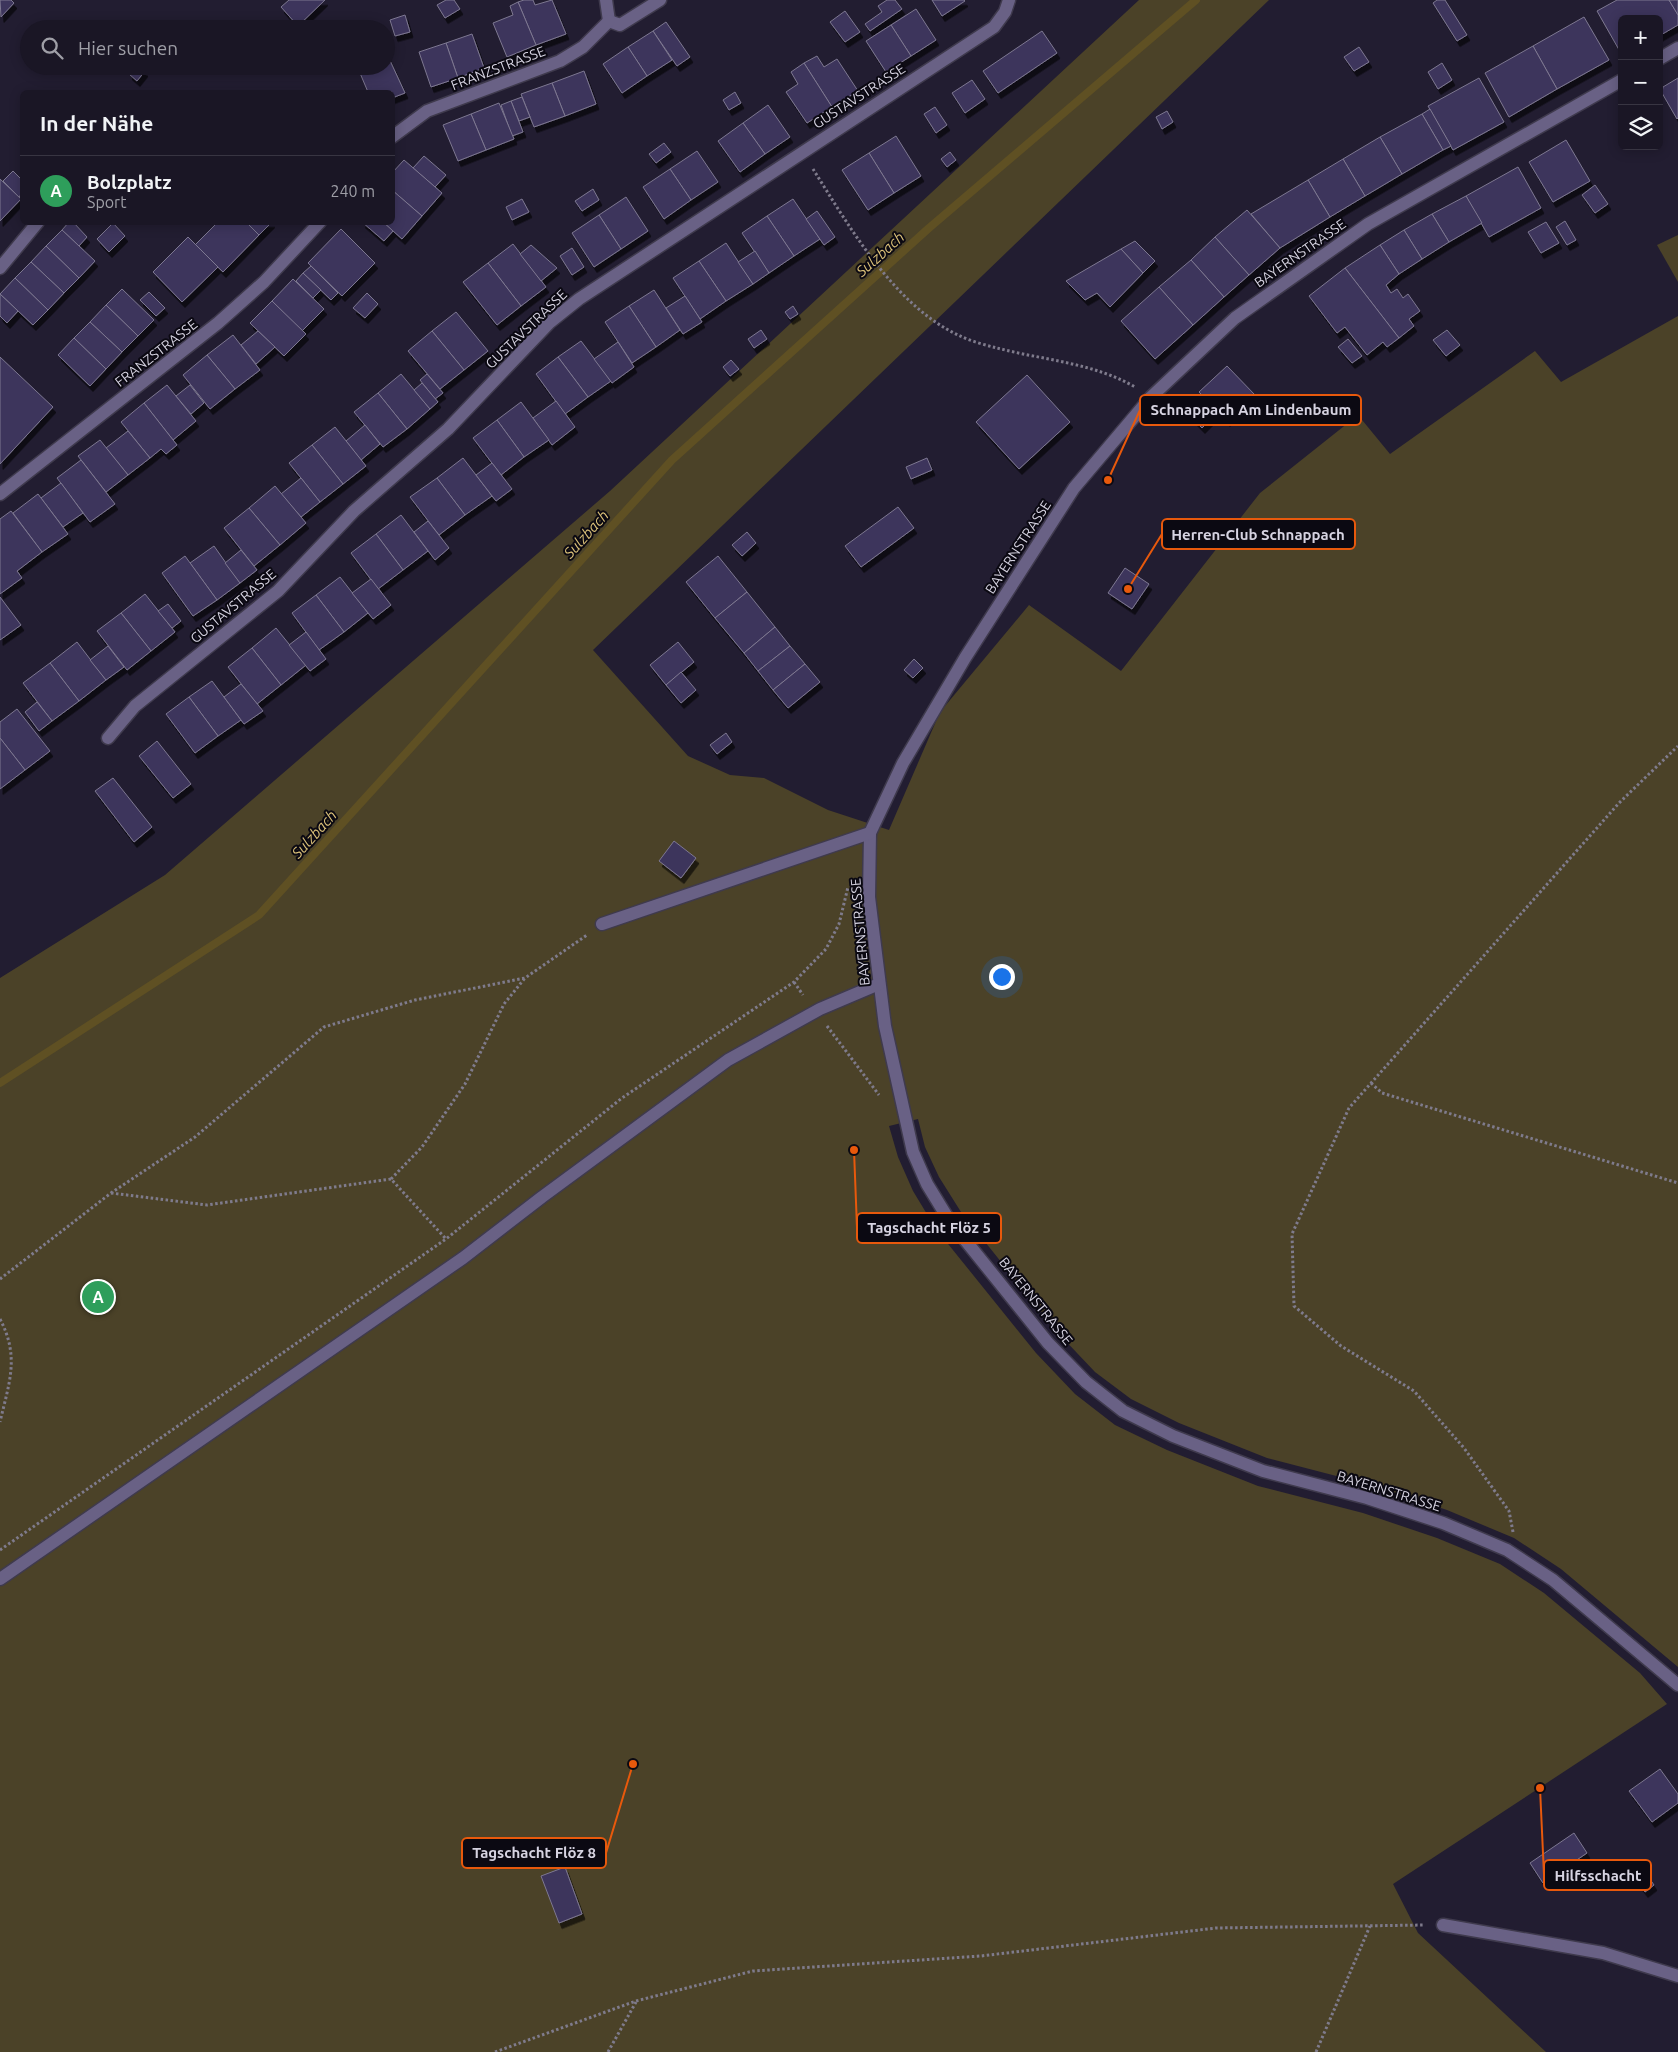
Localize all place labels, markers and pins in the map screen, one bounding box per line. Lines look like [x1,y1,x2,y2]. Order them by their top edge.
callout: Schnappach Am Lindenbaum [1140,395,1361,425]
callout: Herren-Club Schnappach [1162,519,1355,549]
callout: Tagschacht Flöz 5 [857,1213,1001,1243]
pin: A [82,1278,114,1316]
callout: Tagschacht Flöz 8 [462,1838,606,1868]
callout: Hilfsschacht [1544,1860,1651,1890]

